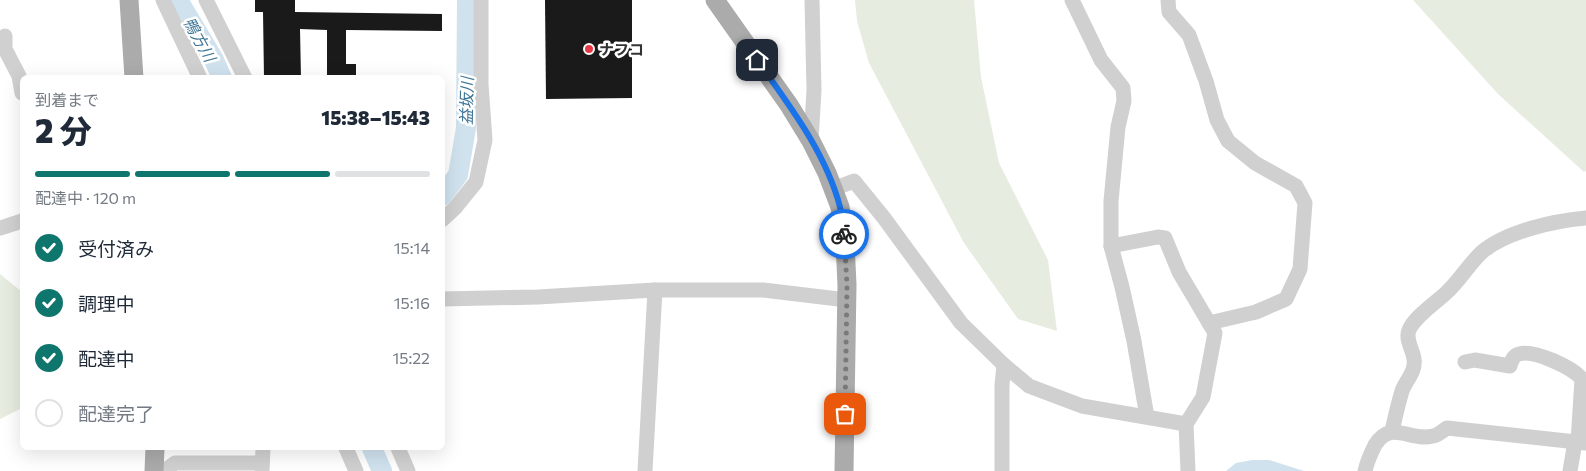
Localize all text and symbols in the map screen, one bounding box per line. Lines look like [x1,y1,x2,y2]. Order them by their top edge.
water label: 鴨方川 [180,13,221,66]
pin [736,39,778,81]
place label: ナフコ [599,40,644,58]
marker: ナフコ [583,43,595,55]
icon: home [743,46,771,74]
water label: 益坂川 [456,75,476,125]
text: 到着まで [35,90,99,109]
text: 15:38–15:43 [321,106,430,129]
text: 2 分 [35,110,92,150]
text: 配達中 · 120 m [35,188,136,207]
courier [819,209,869,259]
icon: bike [830,220,858,248]
icon: check [35,234,63,262]
text: 受付済み [78,237,154,260]
text: 15:14 [394,238,430,257]
icon: check [35,289,63,317]
text: 調理中 [78,292,135,315]
text: 15:16 [394,293,430,312]
icon: check [35,344,63,372]
text: 配達中 [78,347,135,370]
text: 15:22 [392,348,430,367]
pin [824,393,866,435]
icon: bag [831,400,859,428]
text: 配達完了 [78,402,154,425]

